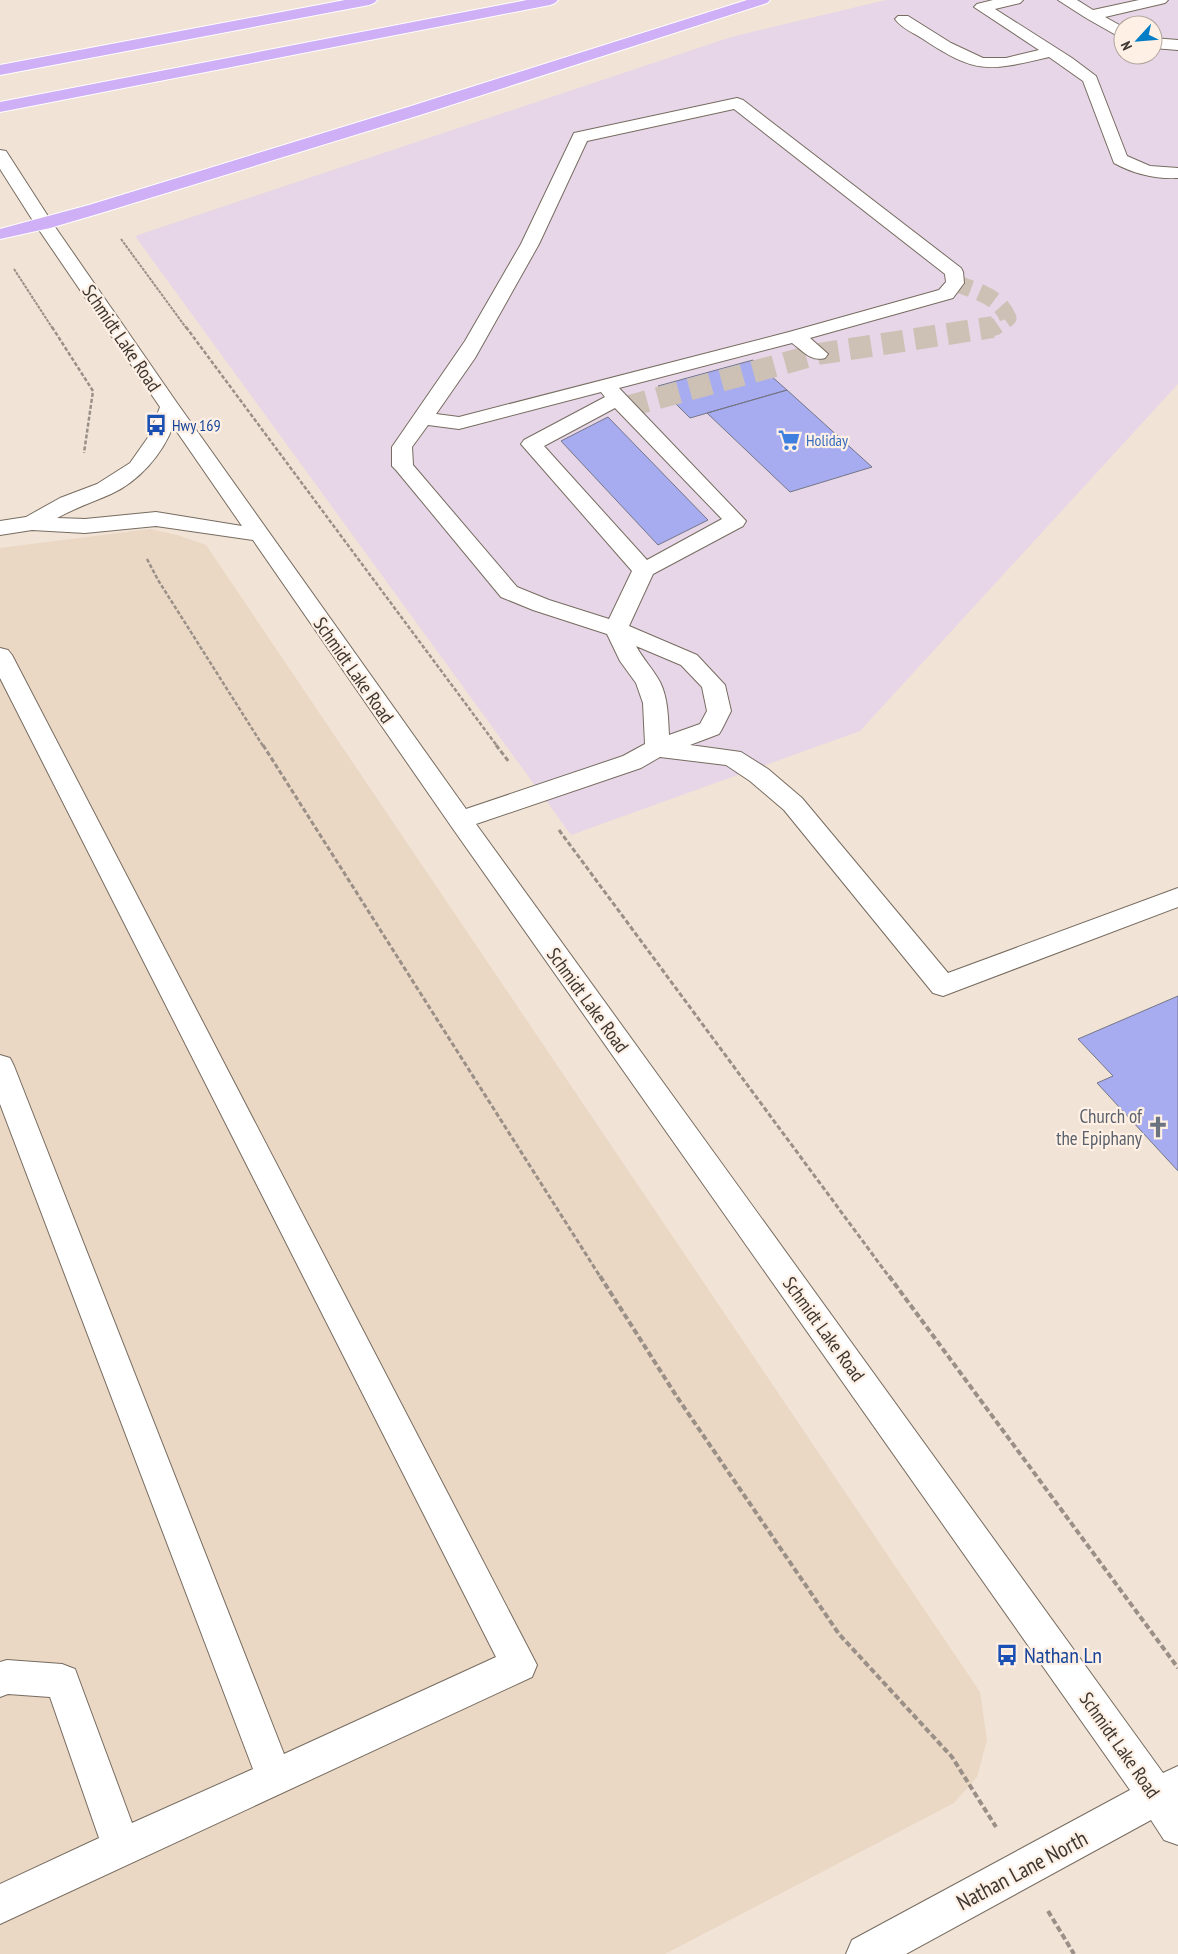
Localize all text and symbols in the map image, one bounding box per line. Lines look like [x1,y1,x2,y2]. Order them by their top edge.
north arrow [1113,15,1163,65]
text: N [1117,38,1136,53]
street label: Schmidt Lake Road [77,280,167,396]
bus stop icon: Hwy 169 [143,412,169,438]
place label: Hwy 169 [172,415,221,435]
supermarket icon: Holiday [776,427,802,453]
place label: Holiday [806,430,848,450]
street label: Schmidt Lake Road [309,612,399,728]
street label: Schmidt Lake Road [542,943,634,1057]
place label: Church of the Epiphany [1056,1104,1143,1150]
church icon: Church of the Epiphany [1145,1114,1171,1140]
street label: Schmidt Lake Road [778,1272,870,1386]
place label: Nathan Ln [1024,1641,1102,1669]
bus stop icon: Nathan Ln [994,1642,1020,1668]
street label: Schmidt Lake Road [1075,1687,1165,1803]
street label: Nathan Lane North [952,1824,1092,1916]

